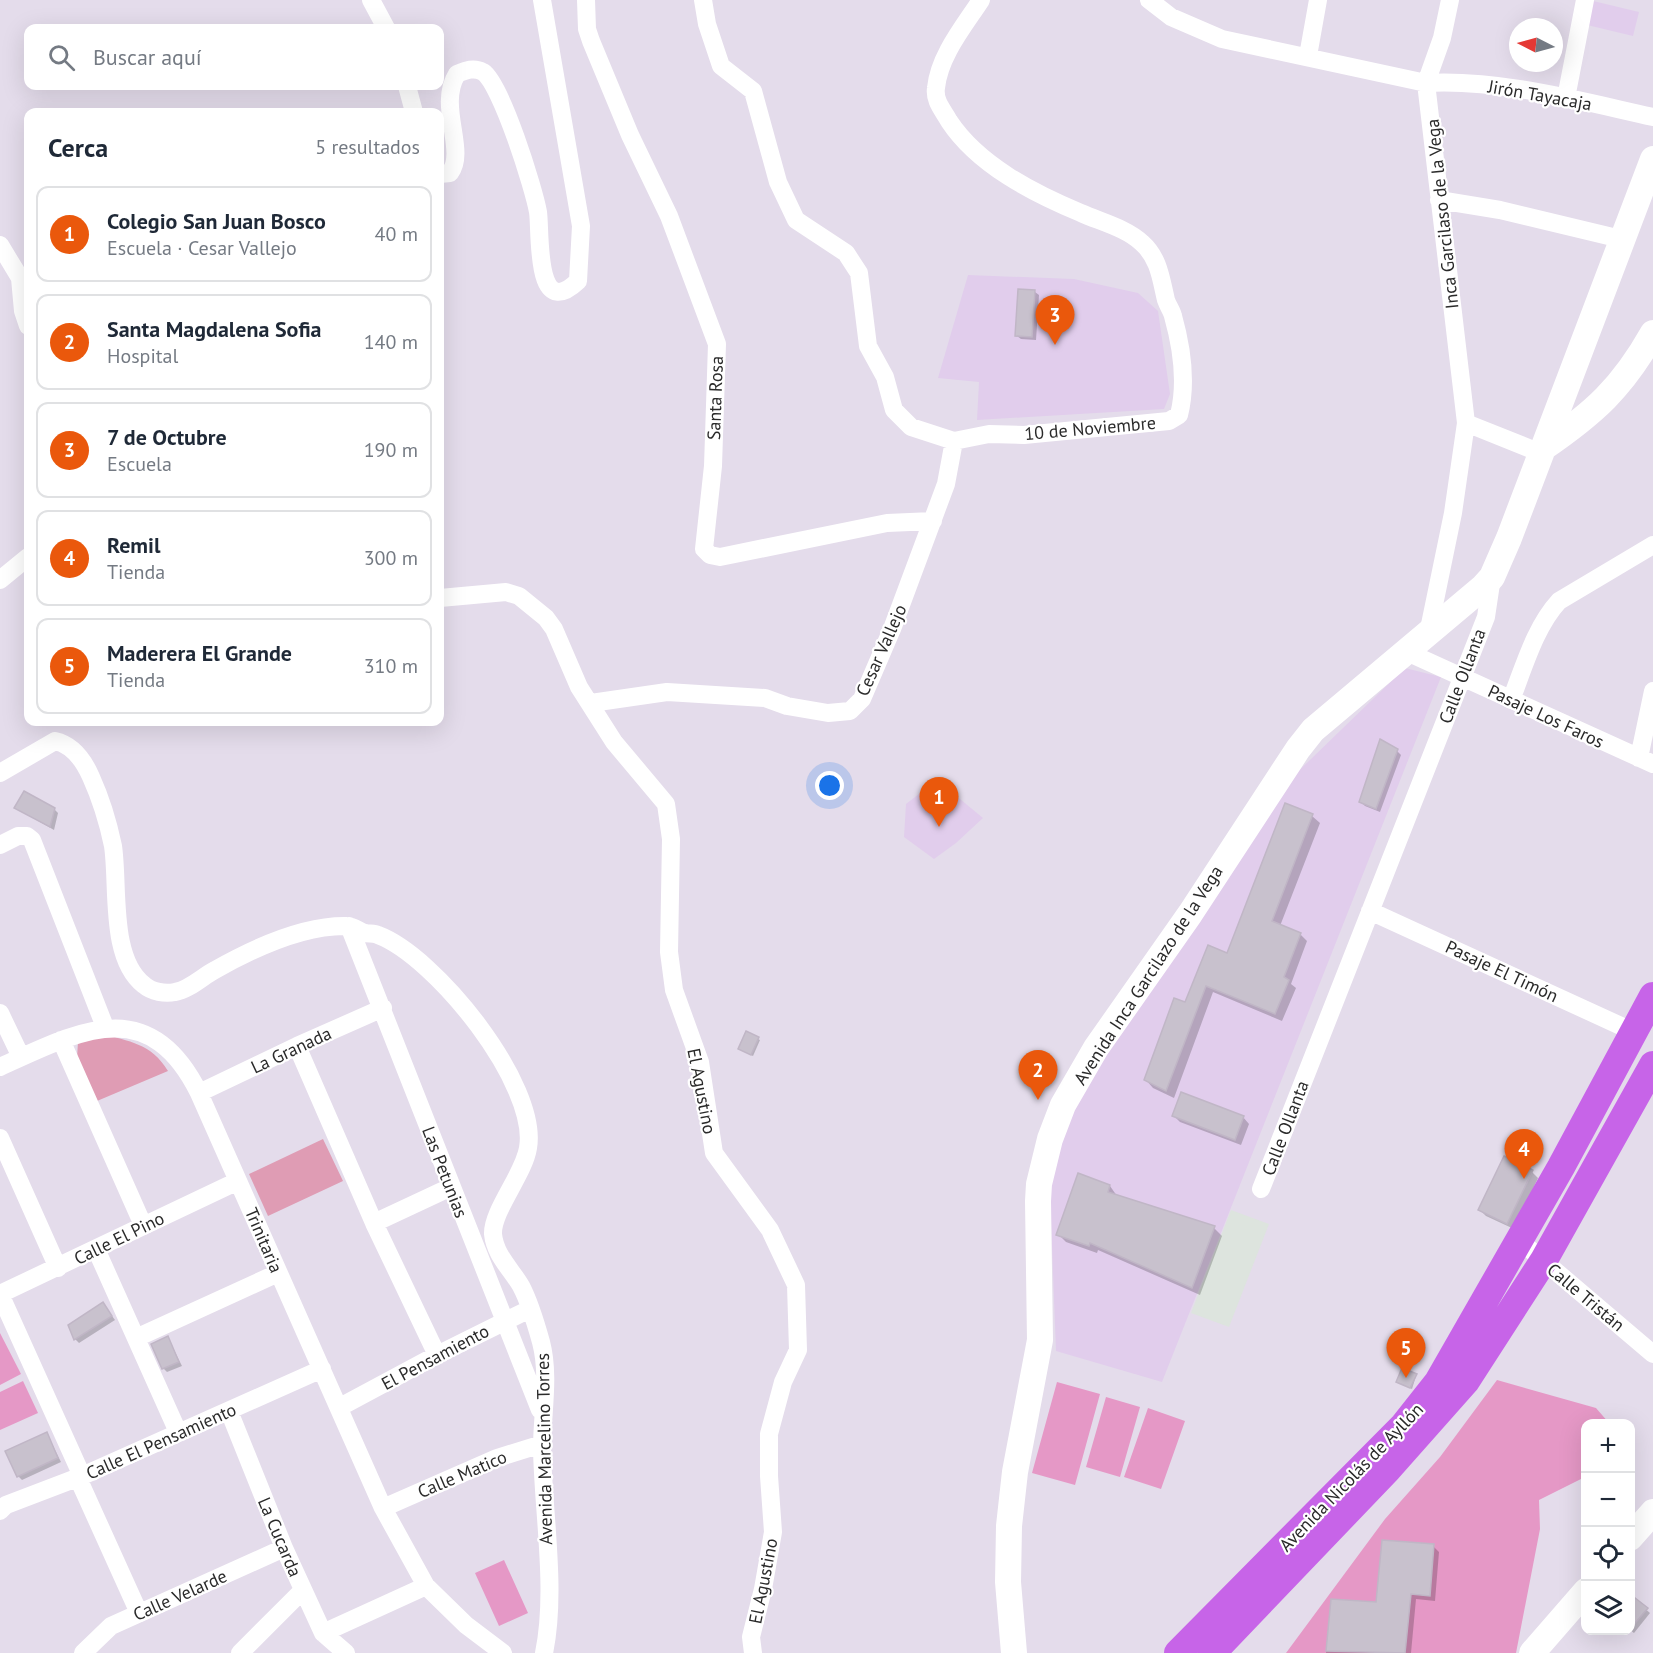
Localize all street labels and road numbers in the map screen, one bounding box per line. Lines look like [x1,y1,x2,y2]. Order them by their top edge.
street label: Jirón Tayacaja [1485,74,1594,115]
street label: Inca Garcilaso de la Vega [1421,118,1463,310]
street label: Santa Rosa [702,356,728,440]
street label: 10 de Noviembre [1023,411,1157,445]
street label: Cesar Vallejo [851,601,911,699]
street label: Calle Ollanta [1433,625,1491,727]
street label: Pasaje Los Faros [1484,679,1608,753]
street label: Avenida Inca Garcilazo de la Vega [1068,861,1228,1089]
street label: Pasaje El Timón [1442,935,1562,1007]
street label: La Granada [247,1021,335,1079]
street label: El Agustino [682,1046,722,1136]
street label: Calle Ollanta [1256,1077,1314,1179]
street label: Las Petunias [417,1123,473,1221]
street label: Trinitaria [240,1204,288,1276]
street label: Calle El Pino [70,1206,168,1270]
street label: Calle Tristán [1542,1258,1630,1336]
street label: El Pensamiento [377,1319,493,1395]
street label: Avenida Marcelino Torres [531,1353,557,1545]
street label: Calle El Pensamiento [82,1398,240,1484]
street label: Avenida Nicolás de Ayllón [1274,1398,1428,1556]
street label: Calle Matico [414,1445,510,1503]
street label: La Cucarda [253,1494,307,1580]
street label: El Agustino [743,1536,783,1626]
street label: Calle Velarde [130,1564,230,1626]

